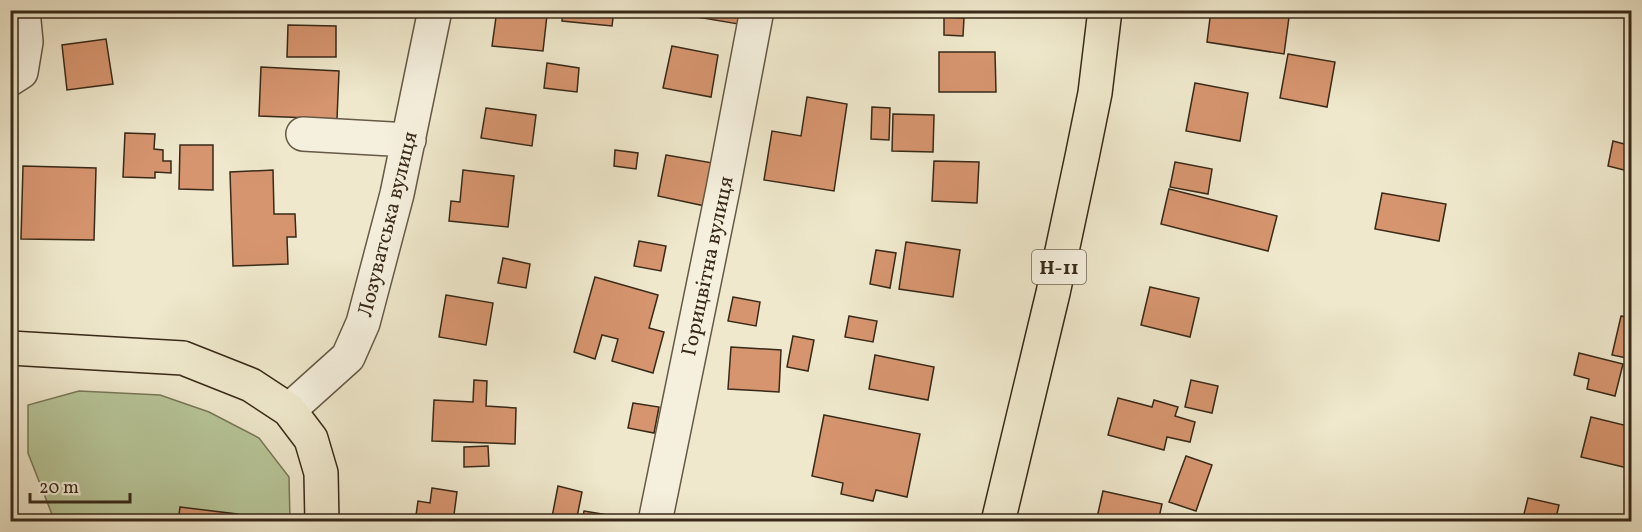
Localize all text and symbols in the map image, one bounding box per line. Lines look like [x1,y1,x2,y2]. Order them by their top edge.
street label: Лозуватська вулиця [351,128,426,320]
street label: Горицвітна вулиця [675,174,742,359]
road number: Н-11 [1032,250,1086,284]
scale bar [30,466,130,504]
text: 20 m [39,476,79,501]

